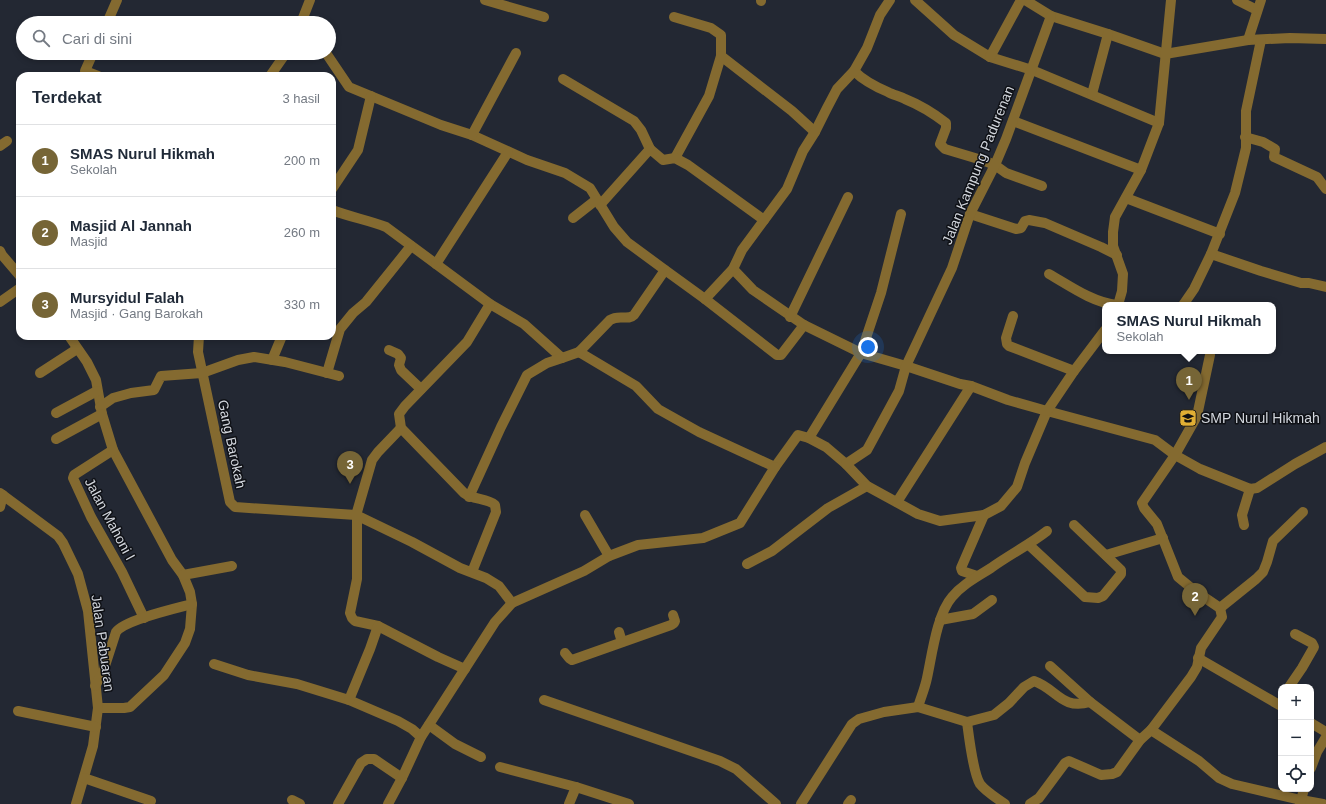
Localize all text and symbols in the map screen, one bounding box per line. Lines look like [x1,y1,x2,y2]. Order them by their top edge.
search box [16,16,336,60]
icon: search [30,27,52,49]
text: Cari di sini [62,30,132,47]
street label: Jalan Kampung Padurenan [939,83,1017,247]
text: Terdekat [32,88,102,107]
text: 3 hasil [282,91,320,106]
text: SMAS Nurul Hikmah [70,145,215,162]
text: 1 [41,153,49,168]
text: 200 m [284,153,320,168]
text: Sekolah [70,162,117,177]
text: Masjid Al Jannah [70,217,192,234]
text: 2 [41,225,49,240]
text: 260 m [284,225,320,240]
text: Masjid [70,234,108,249]
text: Mursyidul Falah [70,289,184,306]
text: 3 [41,297,49,312]
text: 330 m [284,297,320,312]
popup [1102,302,1276,354]
text: Masjid · Gang Barokah [70,306,203,321]
text: SMAS Nurul Hikmah [1116,312,1262,329]
text: Sekolah [1116,329,1163,344]
your location [858,337,878,357]
pin: 1 [1176,367,1202,400]
street label: Gang Barokah [215,398,249,490]
school or university icon: SMP Nurul Hikmah [1178,408,1198,428]
place label: SMP Nurul Hikmah [1201,410,1320,426]
pin: 3 [337,451,363,484]
street label: Jalan Mahoni I [82,475,138,563]
pin: 2 [1182,583,1208,616]
street label: Jalan Pabuaran [88,593,118,693]
map controls [1278,684,1314,792]
button: + [1278,684,1314,720]
button: − [1278,720,1314,756]
button: locate [1278,756,1314,792]

